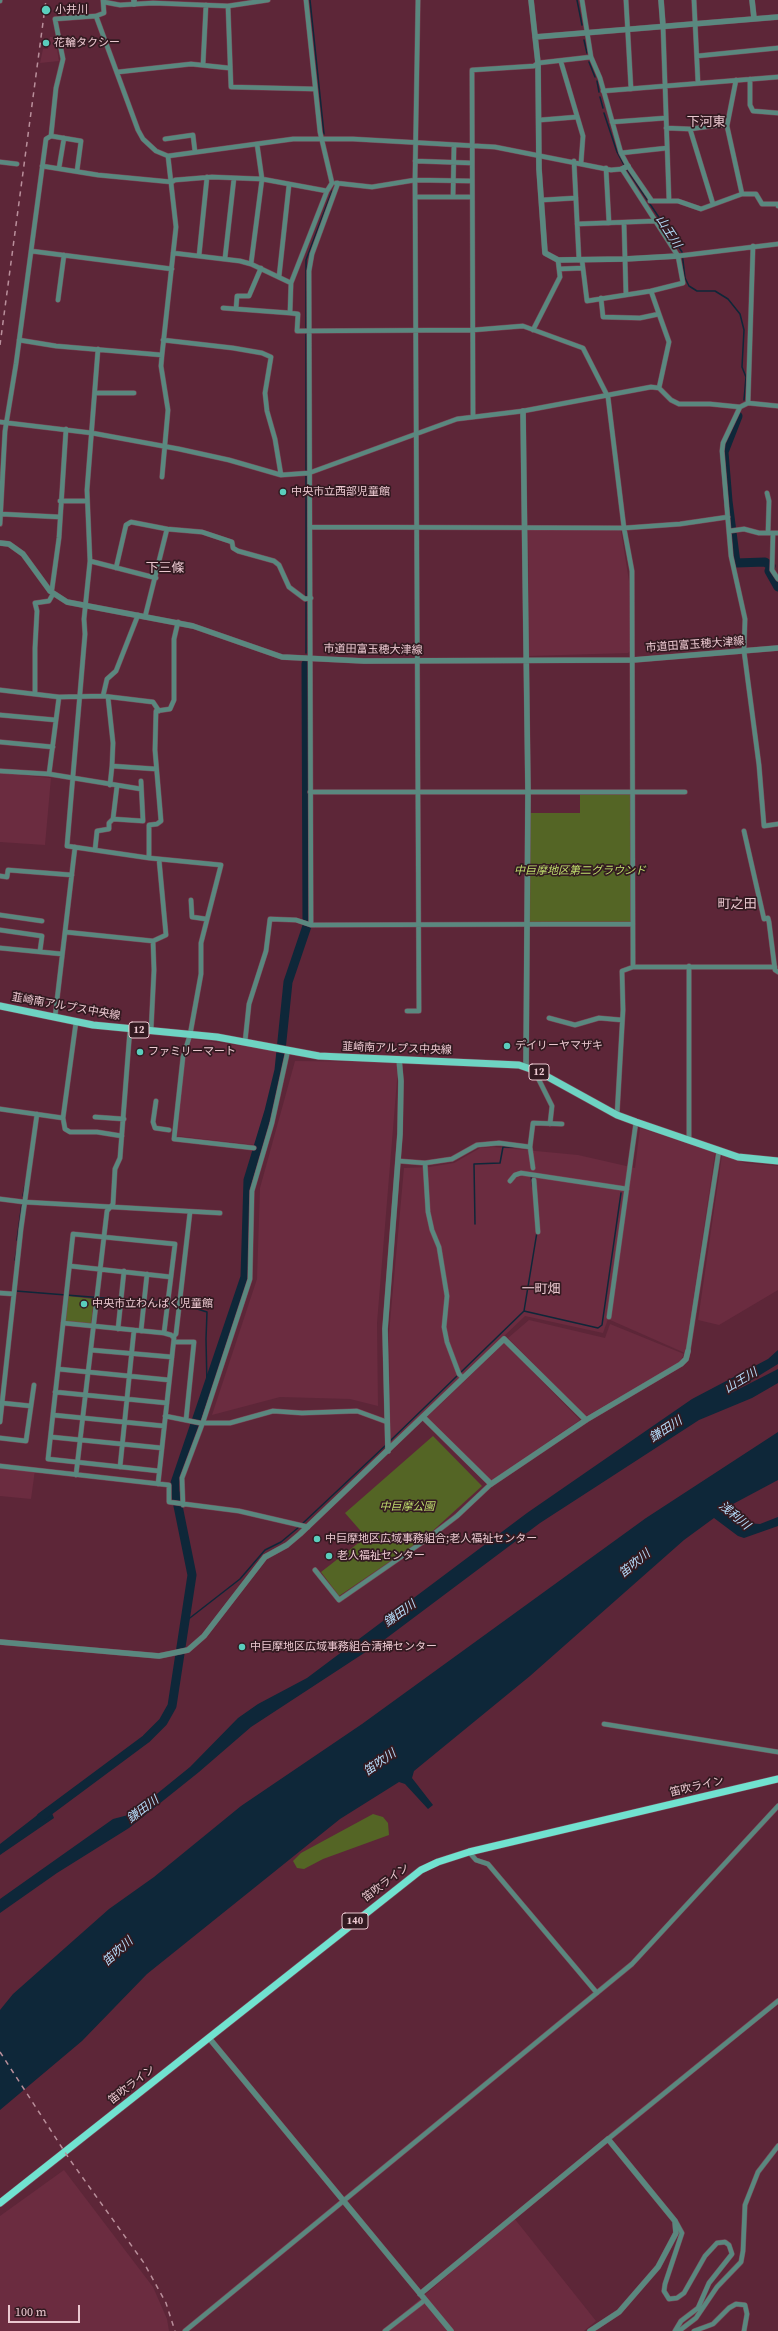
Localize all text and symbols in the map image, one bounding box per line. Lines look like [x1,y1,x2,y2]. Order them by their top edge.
place label: 小井川 [55,3,88,17]
marker: 小井川 [40,4,52,16]
place label: 花輪タクシー [54,36,120,50]
marker: 花輪タクシー [41,38,51,48]
district label: 下河東 [687,115,725,131]
water label: 山王川 [652,213,684,251]
place label: 中央市立西部児童館 [291,485,390,499]
marker: 中央市立西部児童館 [278,487,288,497]
district label: 下三條 [146,561,184,577]
street label: 市道田富玉穂大津線 [645,635,745,655]
street label: 市道田富玉穂大津線 [323,643,423,657]
park label: 中巨摩地区第二グラウンド [514,864,646,878]
district label: 町之田 [718,897,756,913]
street label: 韮崎南アルプス中央線 [11,991,121,1023]
road number: 12 [129,1022,149,1038]
place label: デイリーヤマザキ [515,1039,603,1053]
street label: 韮崎南アルプス中央線 [342,1040,452,1058]
marker: デイリーヤマザキ [502,1041,512,1051]
place label: ファミリーマート [148,1045,236,1059]
marker: ファミリーマート [135,1047,145,1057]
road number: 12 [529,1064,549,1080]
district label: 一町畑 [522,1282,560,1298]
place label: 中央市立わんぱく児童館 [92,1297,213,1311]
marker: 中央市立わんぱく児童館 [79,1299,89,1309]
water label: 山王川 [722,1366,760,1396]
water label: 鎌田川 [647,1414,685,1446]
water label: 浅利川 [716,1499,752,1533]
park label: 中巨摩公園 [380,1500,434,1514]
place label: 中巨摩地区広域事務組合;老人福祉センター [325,1532,537,1546]
marker: 中巨摩地区広域事務組合;老人福祉センター [312,1534,322,1544]
water label: 笛吹川 [616,1547,654,1581]
place label: 老人福祉センター [337,1549,425,1563]
marker: 老人福祉センター [324,1551,334,1561]
water label: 鎌田川 [381,1598,419,1630]
place label: 中巨摩地区広域事務組合清掃センター [250,1640,437,1654]
marker: 中巨摩地区広域事務組合清掃センター [237,1642,247,1652]
water label: 笛吹川 [361,1747,399,1779]
street label: 笛吹ライン [669,1774,725,1800]
water label: 鎌田川 [124,1793,162,1827]
street label: 笛吹ライン [360,1861,412,1905]
road number: 140 [342,1913,368,1929]
water label: 笛吹川 [100,1935,136,1969]
street label: 笛吹ライン [106,2063,158,2107]
scale bar [10,2297,82,2323]
text: 100 m [15,2304,47,2320]

